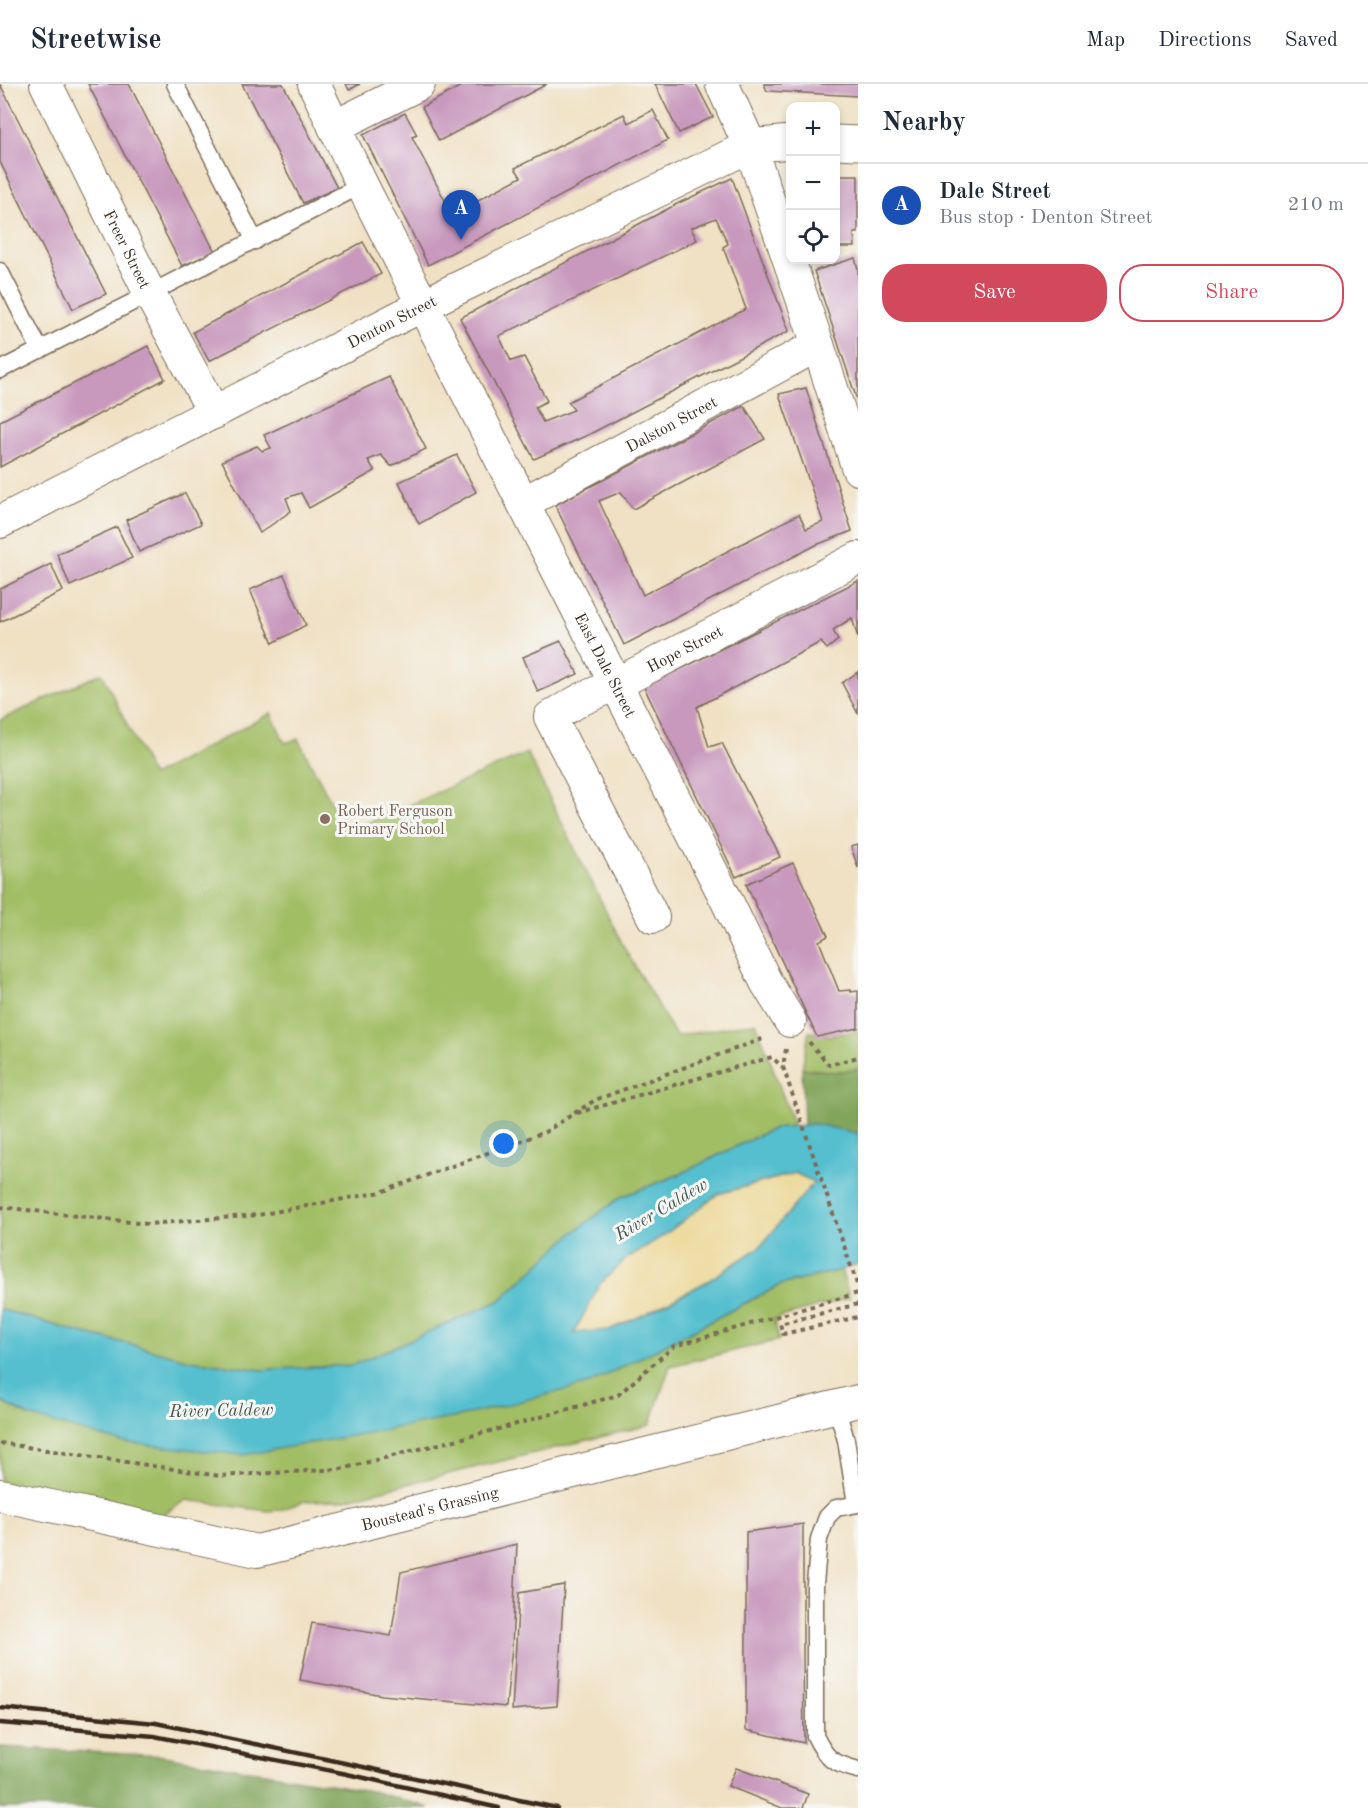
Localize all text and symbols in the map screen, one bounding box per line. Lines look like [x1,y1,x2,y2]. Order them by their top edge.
text: Streetwise [30,27,162,55]
text: Map [1086,30,1125,51]
text: Directions [1158,30,1252,51]
text: Saved [1285,30,1338,51]
map controls [786,102,840,264]
button: + [786,102,840,156]
text: Nearby [882,110,966,136]
button: − [786,156,840,210]
text: Dale Street [939,181,1051,203]
pin: A [442,190,480,240]
text: A [894,195,909,215]
text: 210 m [1288,195,1344,215]
street label: Freer Street [100,208,152,292]
text: Bus stop · Denton Street [939,208,1152,228]
button: locate [786,210,840,264]
button: Save [882,264,1107,322]
button: Share [1119,264,1344,322]
street label: Denton Street [345,294,440,352]
street label: Dalston Street [624,394,721,456]
street label: East Dale Street [571,611,638,721]
street label: Hope Street [645,624,726,676]
place label: Robert Ferguson Primary School [337,804,453,838]
marker: Robert Ferguson Primary School [318,812,332,826]
your location [489,1129,518,1158]
water label: River Caldew [611,1175,711,1245]
water label: River Caldew [168,1401,273,1421]
street label: Boustead's Grassing [360,1485,501,1535]

